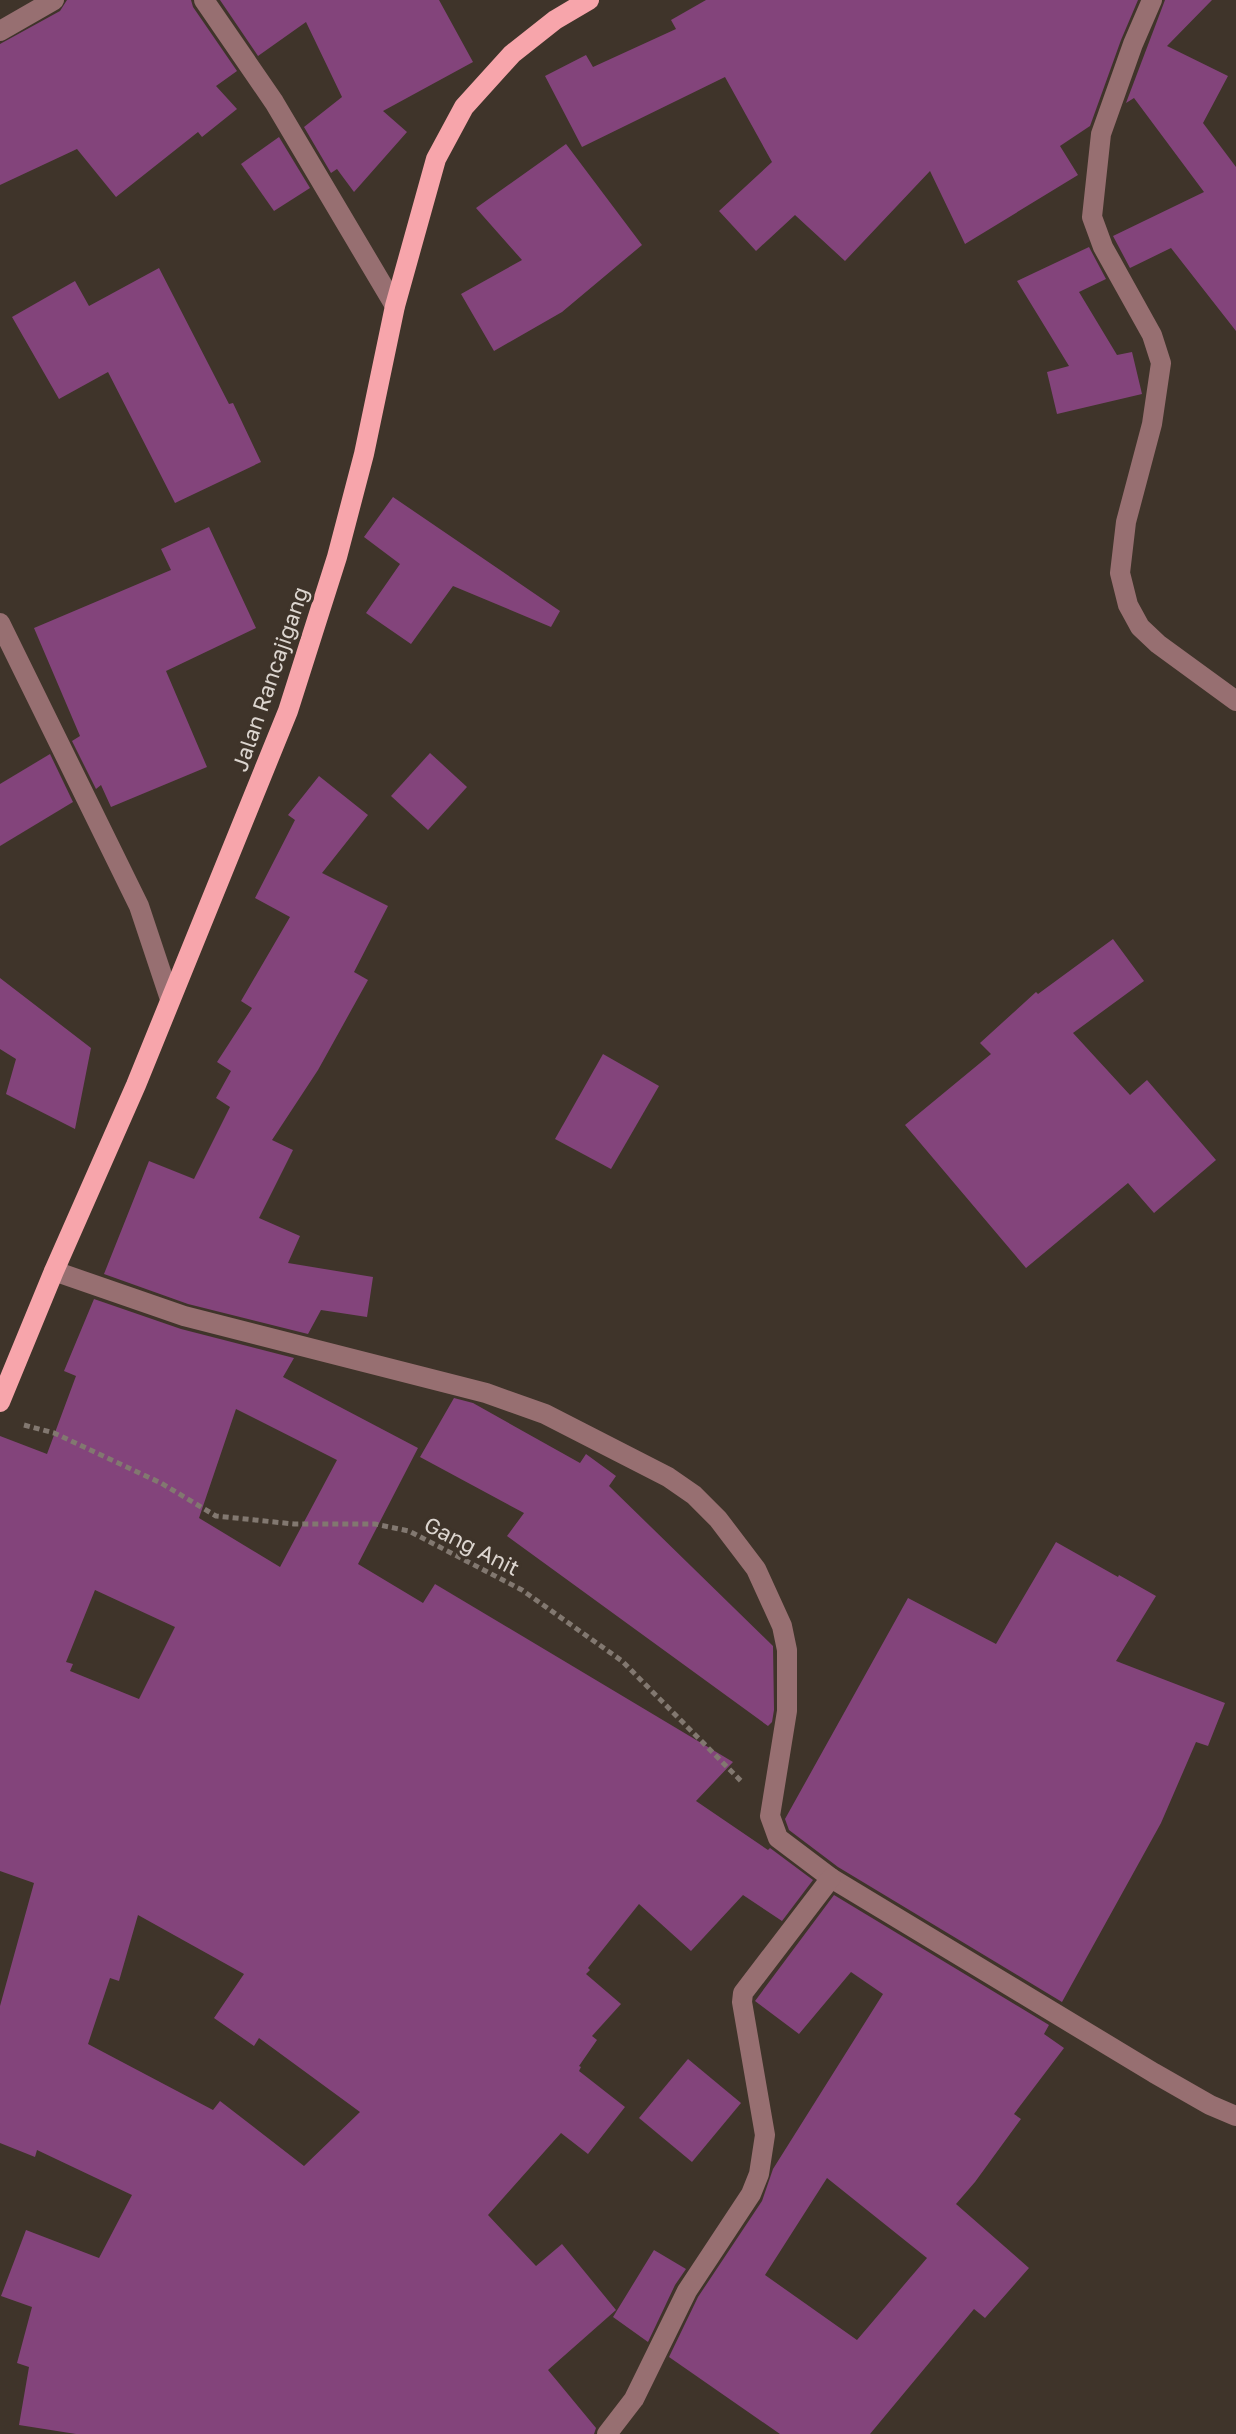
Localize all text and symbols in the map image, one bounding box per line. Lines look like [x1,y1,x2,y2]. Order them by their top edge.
street label: Jalan Rancajigang [225,583,314,775]
street label: Gang Anit [420,1510,524,1581]

